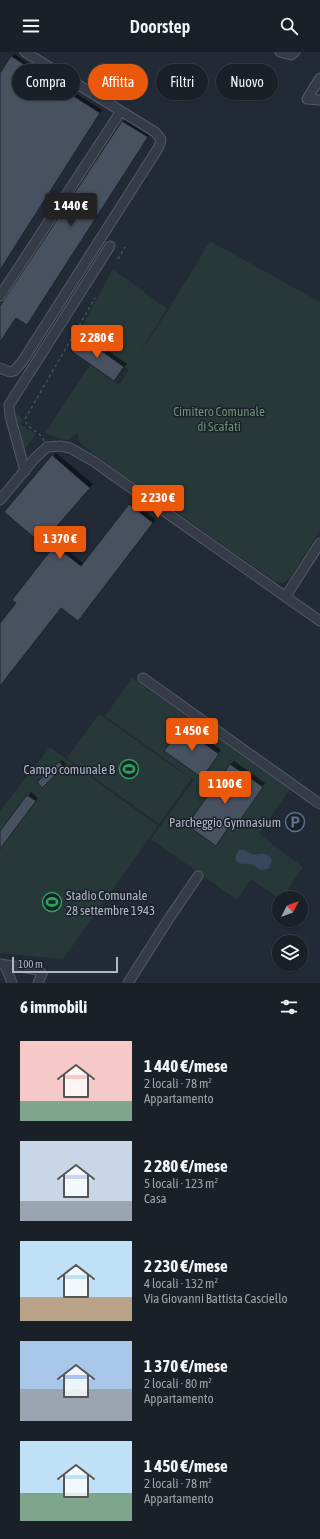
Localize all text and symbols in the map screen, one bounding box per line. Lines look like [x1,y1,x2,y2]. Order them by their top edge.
icon: menu [20,15,42,37]
icon: search [278,15,300,37]
text: Doorstep [130,16,190,37]
chip: Compra [12,64,80,100]
chip: Affitta [88,64,148,100]
chip: Filtri [156,64,208,100]
chip: Nuovo [216,64,278,100]
pin: 1 440 € [34,193,108,227]
text: 1 440 € [54,198,88,213]
pin: 2 280 € [60,325,134,359]
text: 2 280 € [80,330,114,345]
park label: Cimitero Comunale di Scafati [173,404,265,434]
pin: 2 230 € [121,485,195,519]
text: 2 230 € [141,490,175,505]
pin: 1 370 € [23,526,97,560]
text: 1 370 € [43,531,77,546]
pin: 1 450 € [155,718,229,752]
text: 1 450 € [175,723,209,738]
sports icon: Campo comunale B [118,758,140,780]
place label: Campo comunale B [24,762,116,777]
pin: 1 100 € [188,771,262,805]
text: 1 100 € [208,776,242,791]
parking icon: Parcheggio Gymnasium [284,811,306,833]
place label: Parcheggio Gymnasium [169,815,281,830]
place label: Stadio Comunale 28 settembre 1943 [66,888,155,918]
sports icon: Stadio Comunale 28 settembre 1943 [41,891,63,913]
north arrow [272,891,308,927]
map controls [272,891,308,971]
button: layers [272,935,308,971]
scale bar [12,955,118,974]
text: 100 m [18,958,43,970]
icon: filters [278,996,300,1018]
text: 6 immobili [20,997,87,1017]
text: 1 440 €/mese [144,1056,228,1076]
icon: home [52,1057,100,1105]
text: 2 locali · 78 m² [144,1076,212,1091]
text: Appartamento [144,1091,214,1106]
text: 2 280 €/mese [144,1156,228,1176]
icon: home [52,1157,100,1205]
text: 5 locali · 123 m² [144,1176,218,1191]
text: Casa [144,1191,167,1206]
text: 2 230 €/mese [144,1256,228,1276]
icon: home [52,1257,100,1305]
text: 4 locali · 132 m² [144,1276,218,1291]
text: Via Giovanni Battista Casciello [144,1291,288,1306]
text: 1 370 €/mese [144,1356,228,1376]
icon: home [52,1357,100,1405]
text: 2 locali · 80 m² [144,1376,212,1391]
text: Appartamento [144,1391,214,1406]
text: 1 450 €/mese [144,1456,228,1476]
icon: home [52,1457,100,1505]
text: 2 locali · 78 m² [144,1476,212,1491]
text: Appartamento [144,1491,214,1506]

